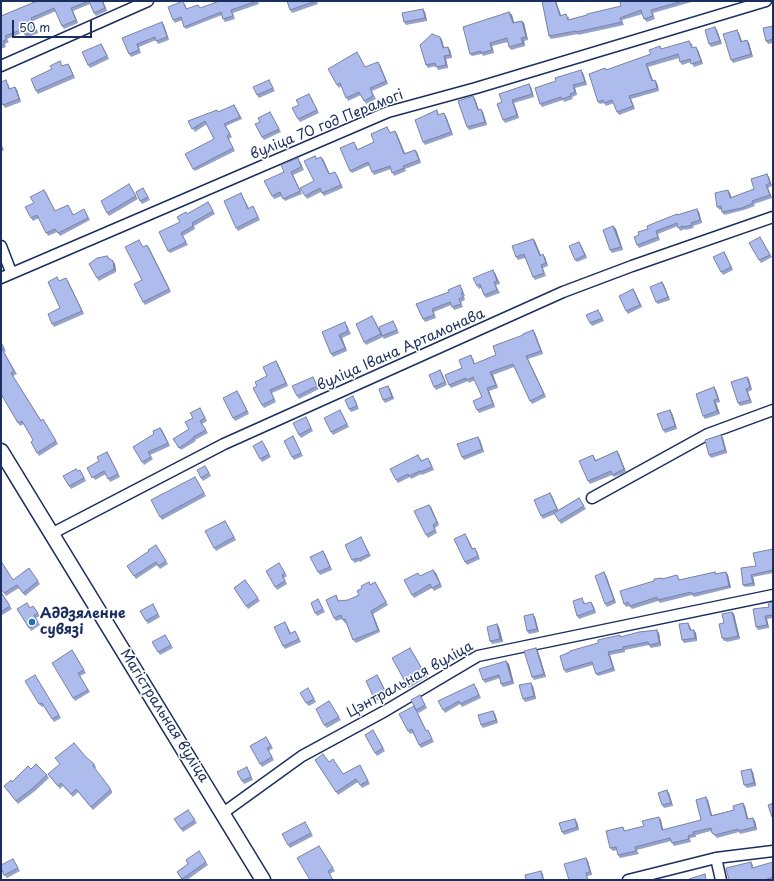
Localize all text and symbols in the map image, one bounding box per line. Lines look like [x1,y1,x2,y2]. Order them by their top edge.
scale bar [14,12,94,38]
text: 50 m [19,18,50,36]
street label: вуліца 70 год Перамогі [248,87,406,163]
street label: вуліца Івана Артамонава [315,305,487,395]
place label: Аддзяленне сувязі [40,606,125,638]
marker: Аддзяленне сувязі [27,617,37,627]
street label: Цэнтральная вуліца [344,638,476,722]
street label: Магістральная вуліца [116,646,212,786]

